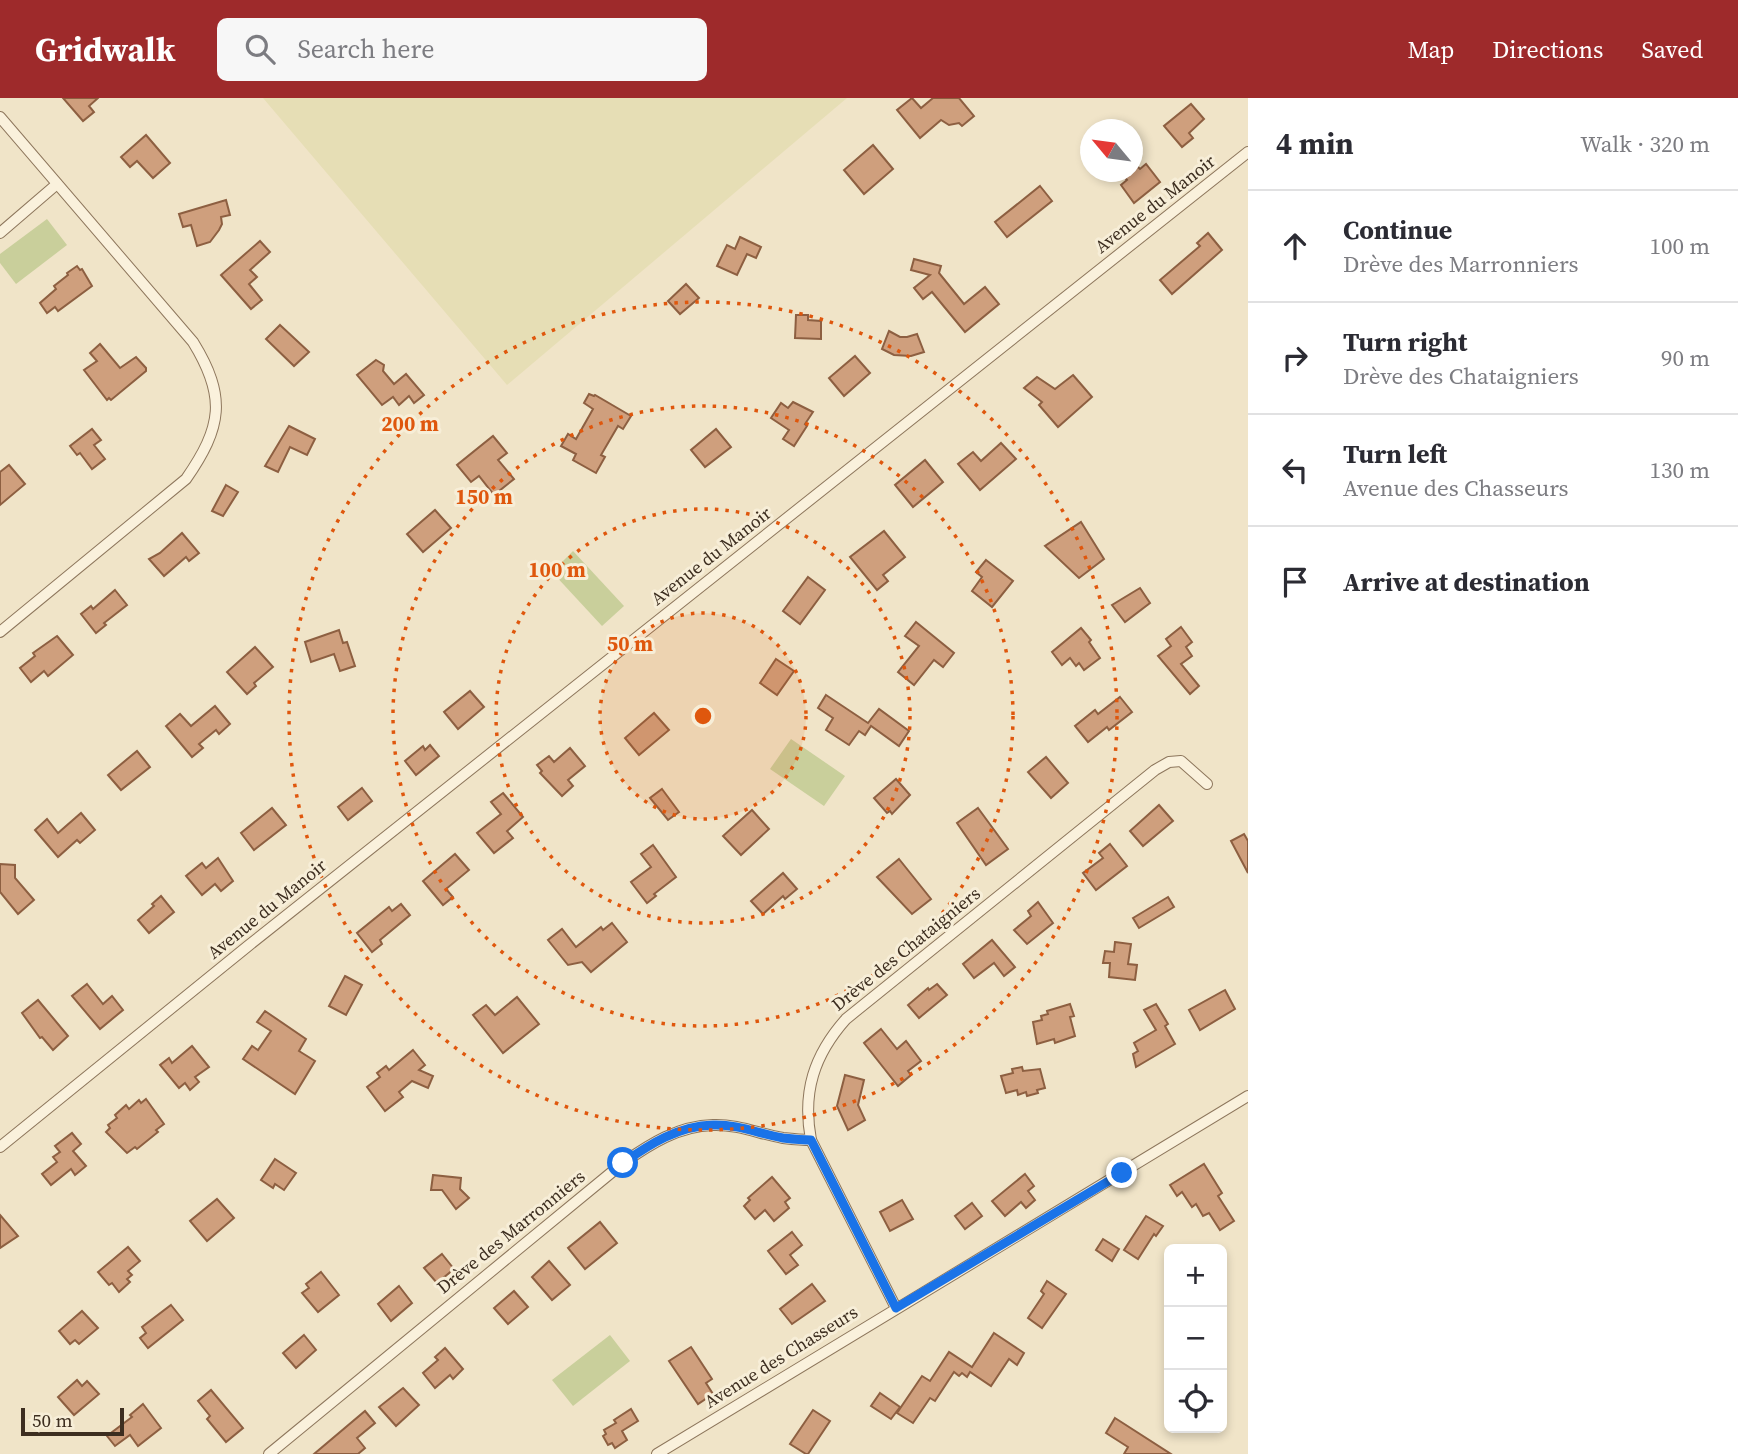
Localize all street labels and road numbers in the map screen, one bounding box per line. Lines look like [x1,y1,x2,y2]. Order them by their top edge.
street label: Avenue du Manoir [1089,148,1220,259]
street label: Avenue du Manoir [645,500,776,611]
street label: Avenue du Manoir [202,852,332,964]
street label: Drève des Chataigniers [826,881,985,1016]
street label: Drève des Marronniers [431,1164,590,1299]
street label: Avenue des Chasseurs [699,1299,862,1414]

